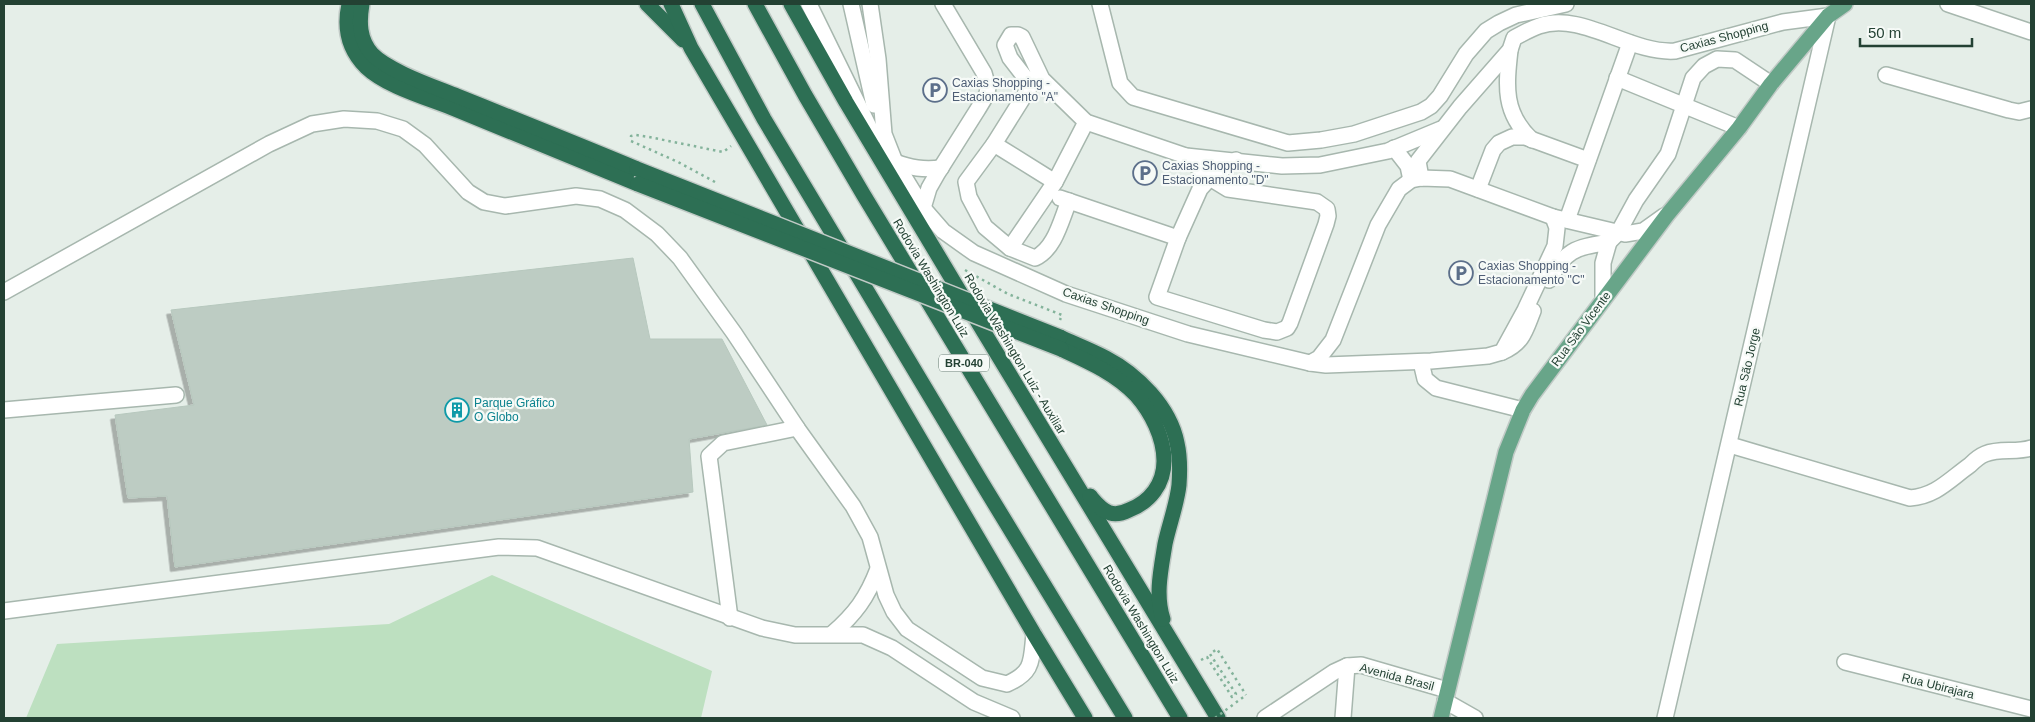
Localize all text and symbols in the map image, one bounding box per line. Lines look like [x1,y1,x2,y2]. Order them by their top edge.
scale bar [1860,15,1972,47]
street label: Caxias Shopping [1678,18,1770,56]
text: 50 m [1868,24,1901,41]
place label: Caxias Shopping - Estacionamento "A" [952,76,1058,104]
parking icon: Caxias Shopping - Estacionamento "A" [922,77,948,103]
place label: Caxias Shopping - Estacionamento "D" [1162,159,1269,187]
parking icon: Caxias Shopping - Estacionamento "D" [1132,160,1158,186]
street label: Rodovia Washington Luiz [890,216,972,340]
place label: Caxias Shopping - Estacionamento "C" [1478,259,1585,287]
parking icon: Caxias Shopping - Estacionamento "C" [1448,260,1474,286]
street label: Rodovia Washington Luiz - Auxiliar [961,271,1069,437]
street label: Caxias Shopping [1061,285,1151,327]
street label: Rua Sāo Vicente [1548,289,1614,369]
street label: Rua São Jorge [1731,326,1763,408]
road number: BR-040 [939,354,989,372]
place label: Parque Gráfico O Globo [474,396,555,424]
building icon: Parque Gráfico O Globo [444,397,470,423]
street label: Rodovia Washington Luiz [1100,562,1182,686]
street label: Avenida Brasil [1358,660,1436,694]
street label: Rua Ubirajara [1900,670,1976,702]

